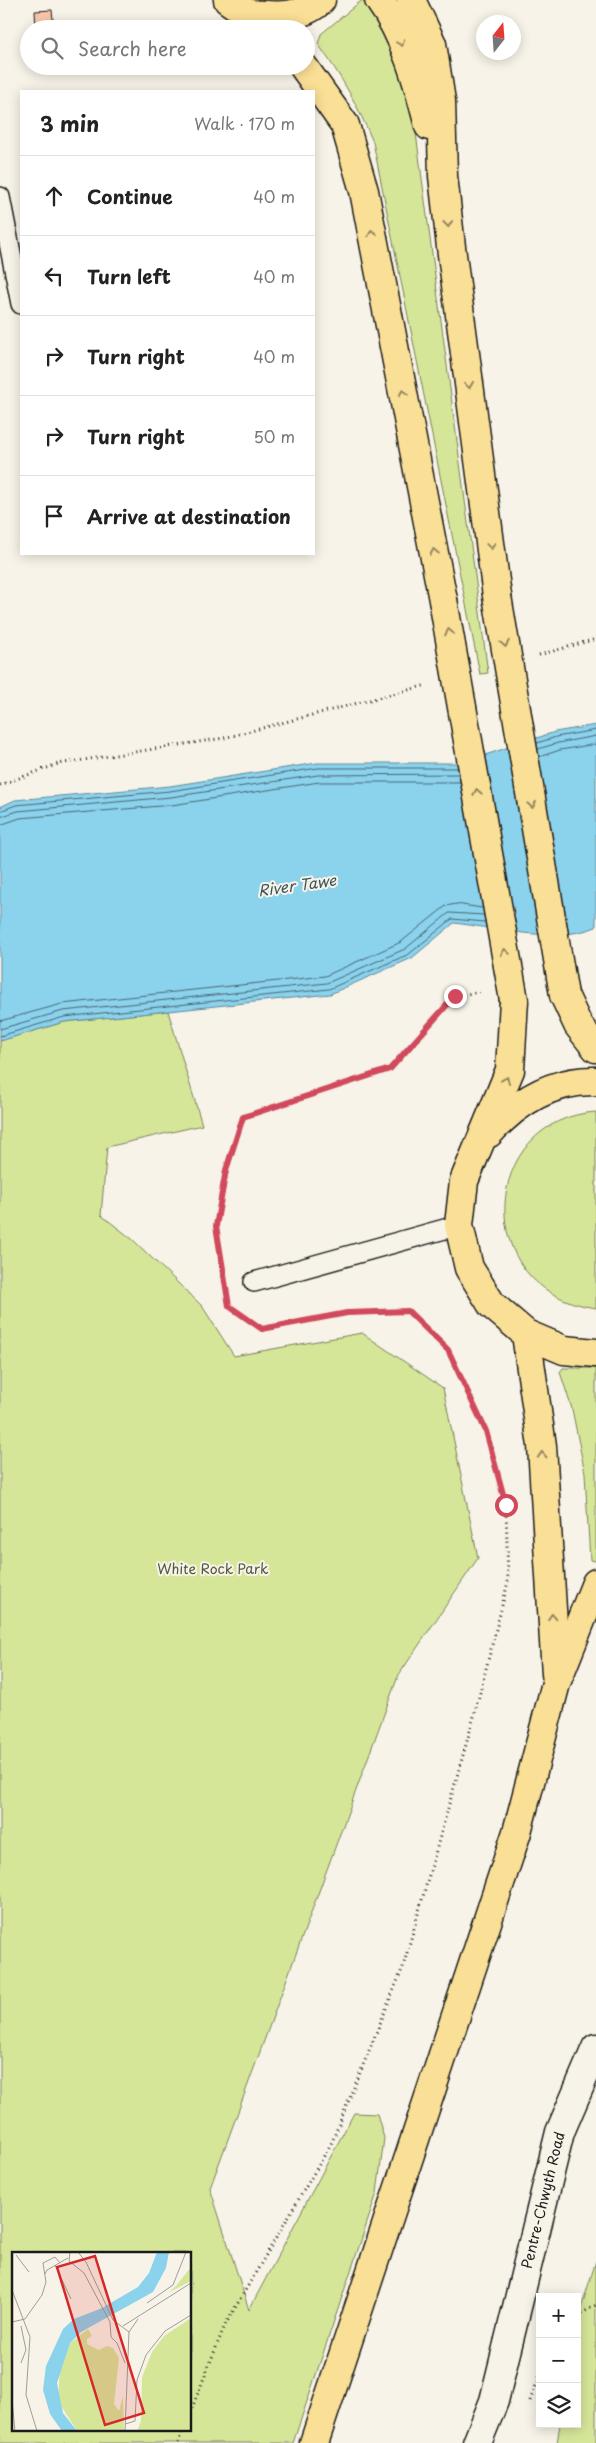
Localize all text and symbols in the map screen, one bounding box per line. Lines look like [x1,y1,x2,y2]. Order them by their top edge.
north arrow [476,15,521,60]
search box [20,20,315,75]
icon: search [38,34,66,62]
text: Search here [78,34,187,62]
one-way arrow [395,38,406,47]
text: 3 min [40,107,99,139]
text: Walk · 170 m [194,111,295,135]
icon: ahead [40,182,68,210]
text: Continue [87,182,173,210]
text: 40 m [253,184,295,208]
one-way arrow [442,221,453,229]
one-way arrow [367,229,378,238]
icon: left [40,262,68,290]
text: Turn left [87,262,171,290]
text: 40 m [253,264,295,288]
icon: right [40,342,68,370]
text: Turn right [87,342,185,370]
text: 40 m [253,344,295,368]
one-way arrow [463,382,474,390]
one-way arrow [398,389,409,397]
icon: right [40,422,68,450]
text: Turn right [87,422,185,450]
text: 50 m [254,424,295,448]
icon: arrive [40,502,68,530]
text: Arrive at destination [87,502,291,530]
one-way arrow [485,542,495,551]
one-way arrow [429,548,440,557]
one-way arrow [445,627,455,636]
one-way arrow [500,640,510,649]
one-way arrow [473,788,483,796]
one-way arrow [527,800,537,809]
water label: River Tawe [256,868,338,901]
one-way arrow [501,948,511,956]
route end [444,985,467,1008]
one-way arrow [500,1076,510,1085]
one-way arrow [537,1451,548,1459]
route start [495,1494,518,1517]
park label: White Rock Park [157,1558,269,1579]
one-way arrow [547,1613,558,1621]
street label: Pentre-Chwyth Road [516,2129,570,2271]
inset map [12,2252,191,2430]
map controls [536,2293,581,2428]
button: + [536,2293,581,2338]
button: − [536,2338,581,2383]
button: layers [536,2383,581,2428]

